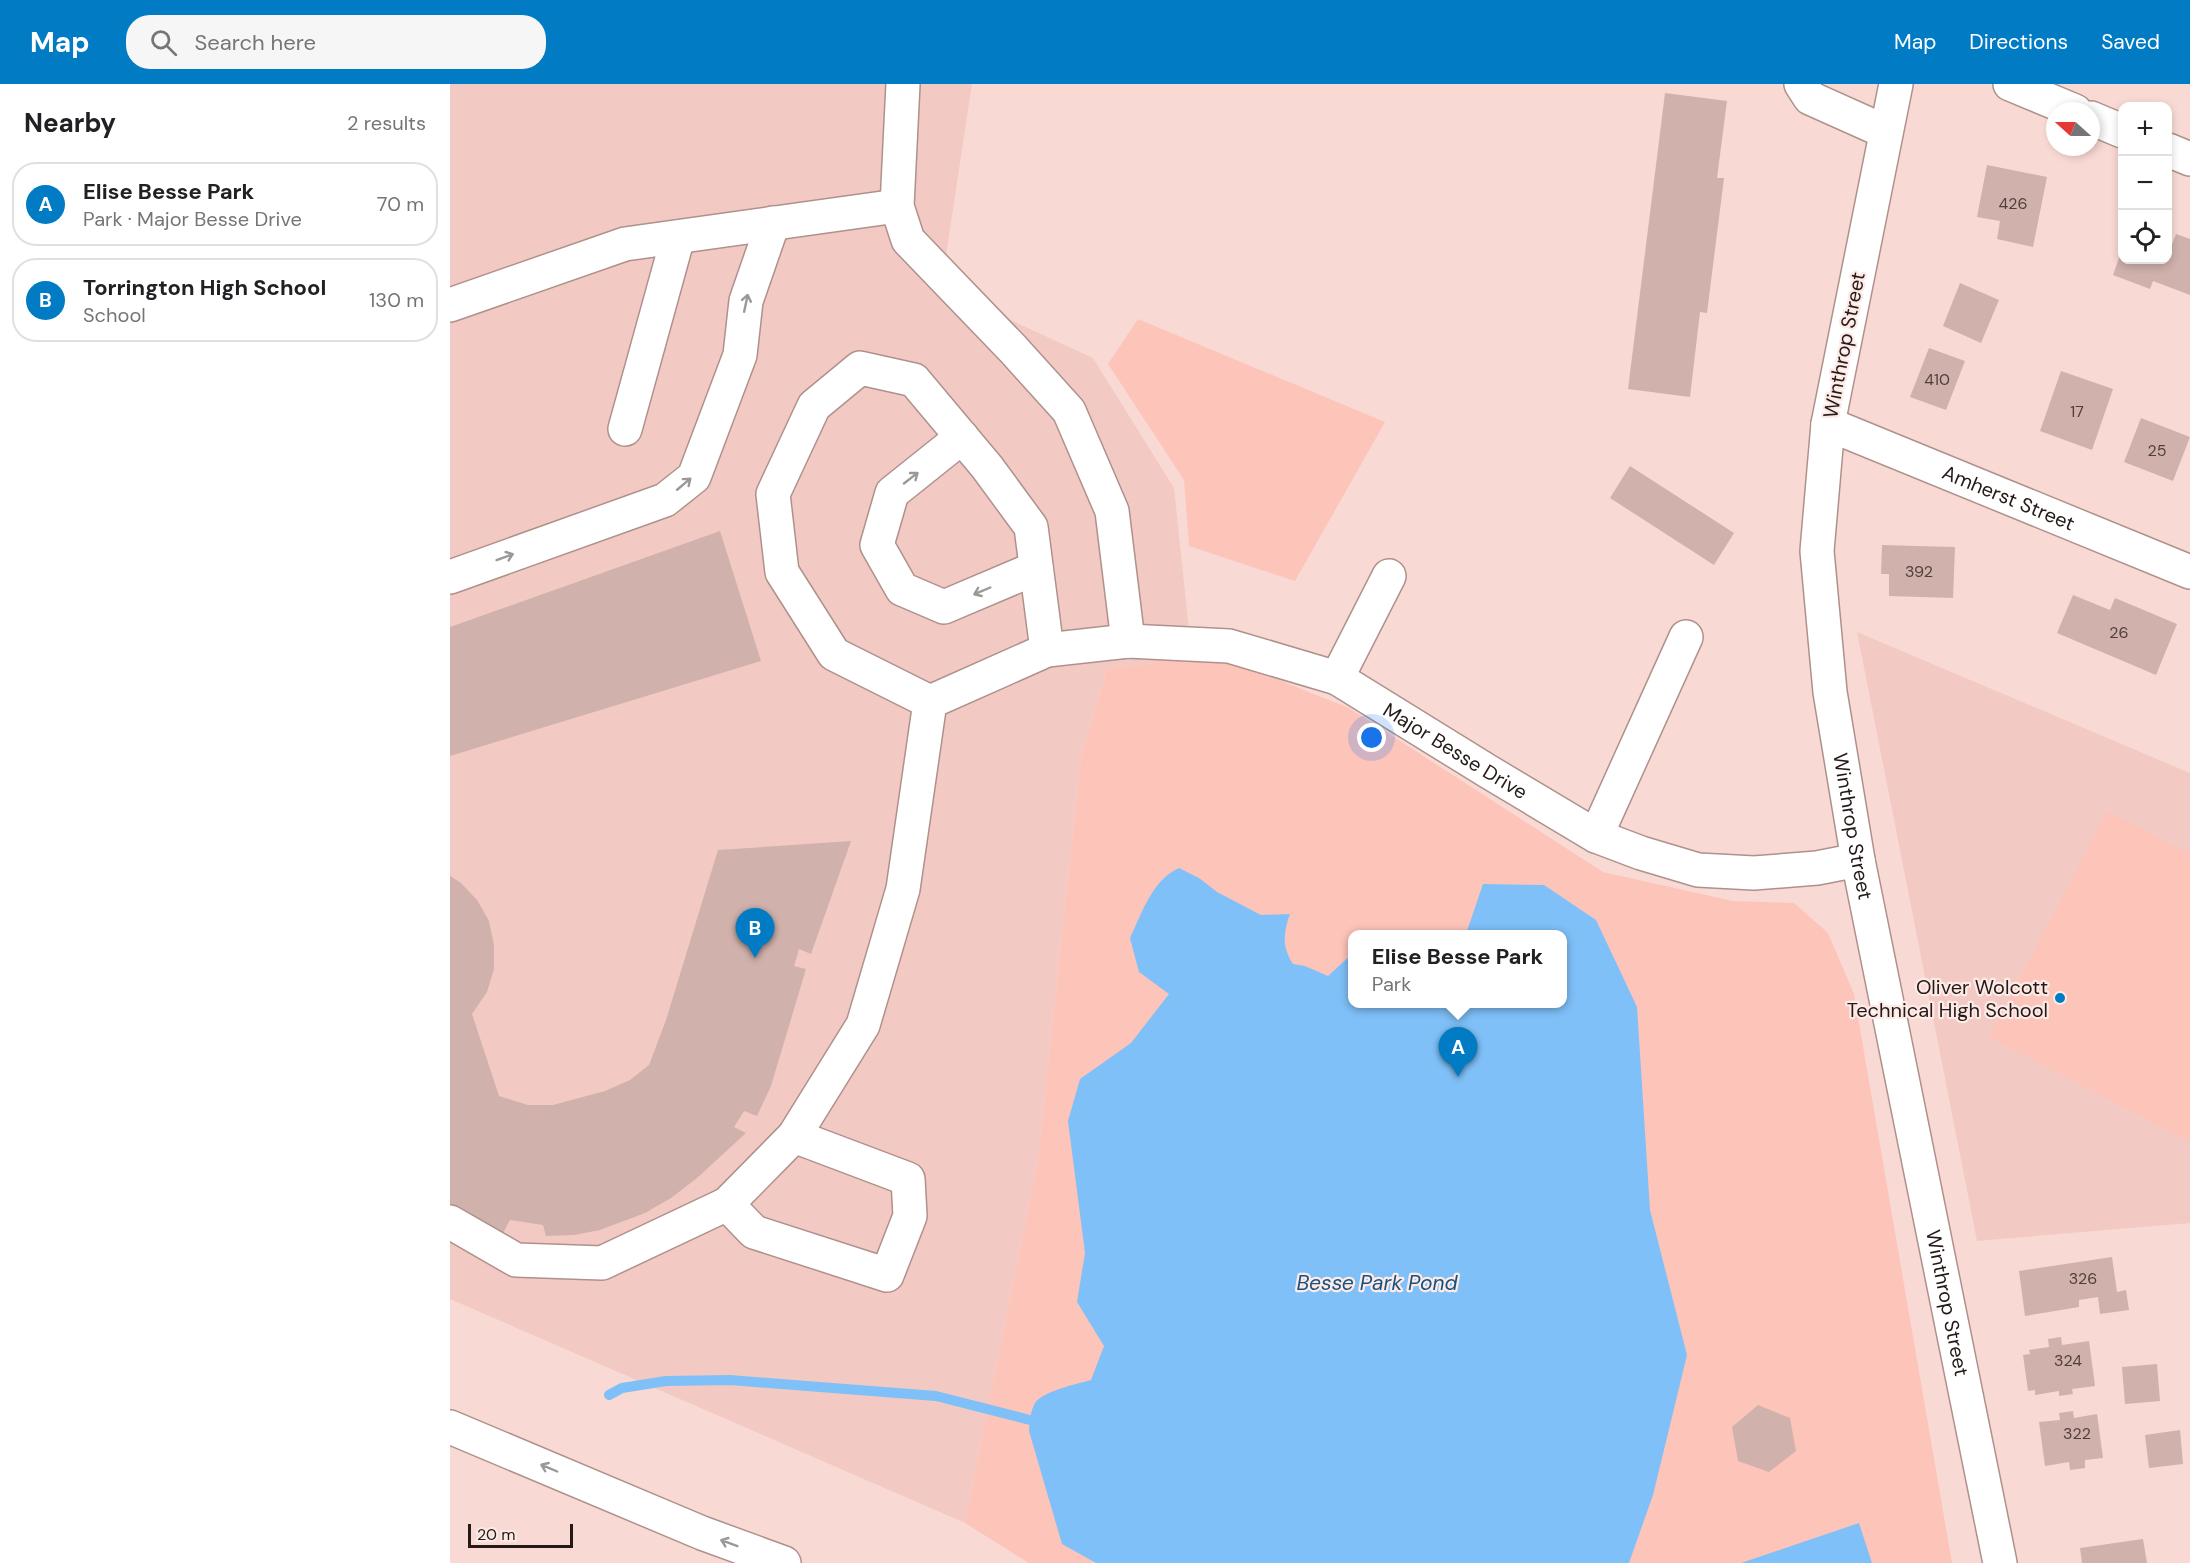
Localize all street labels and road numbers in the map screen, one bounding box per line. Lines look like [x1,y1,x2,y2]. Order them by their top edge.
street label: Winthrop Street [1817,270,1871,420]
street label: Amherst Street [1938,459,2079,537]
street label: Major Besse Drive [1378,697,1532,805]
street label: Winthrop Street [1827,751,1879,902]
street label: Winthrop Street [1920,1228,1975,1378]

